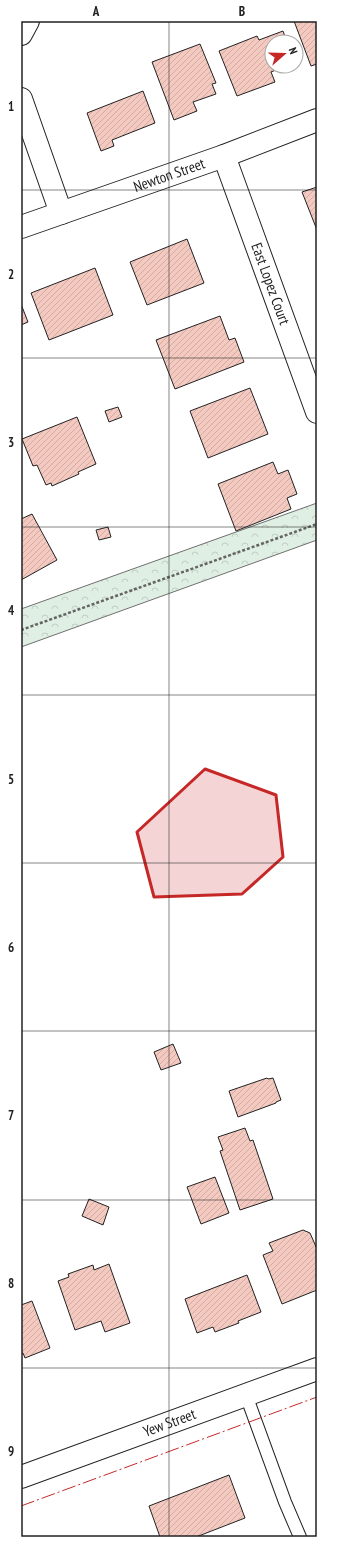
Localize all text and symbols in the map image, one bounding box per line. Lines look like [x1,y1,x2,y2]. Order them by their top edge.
text: A [92,3,100,20]
text: B [239,3,245,20]
north arrow [264,34,304,74]
text: N [286,45,301,56]
text: 1 [8,98,14,115]
street label: Newton Street [131,153,207,196]
street label: East Lopez Court [247,240,294,327]
text: 2 [8,266,14,283]
text: 3 [8,434,14,451]
text: 4 [8,602,15,619]
text: 5 [8,771,14,788]
text: 6 [8,939,14,956]
text: 7 [8,1107,14,1124]
text: 8 [8,1275,14,1292]
street label: Yew Street [140,1404,198,1441]
text: 9 [8,1443,14,1460]

